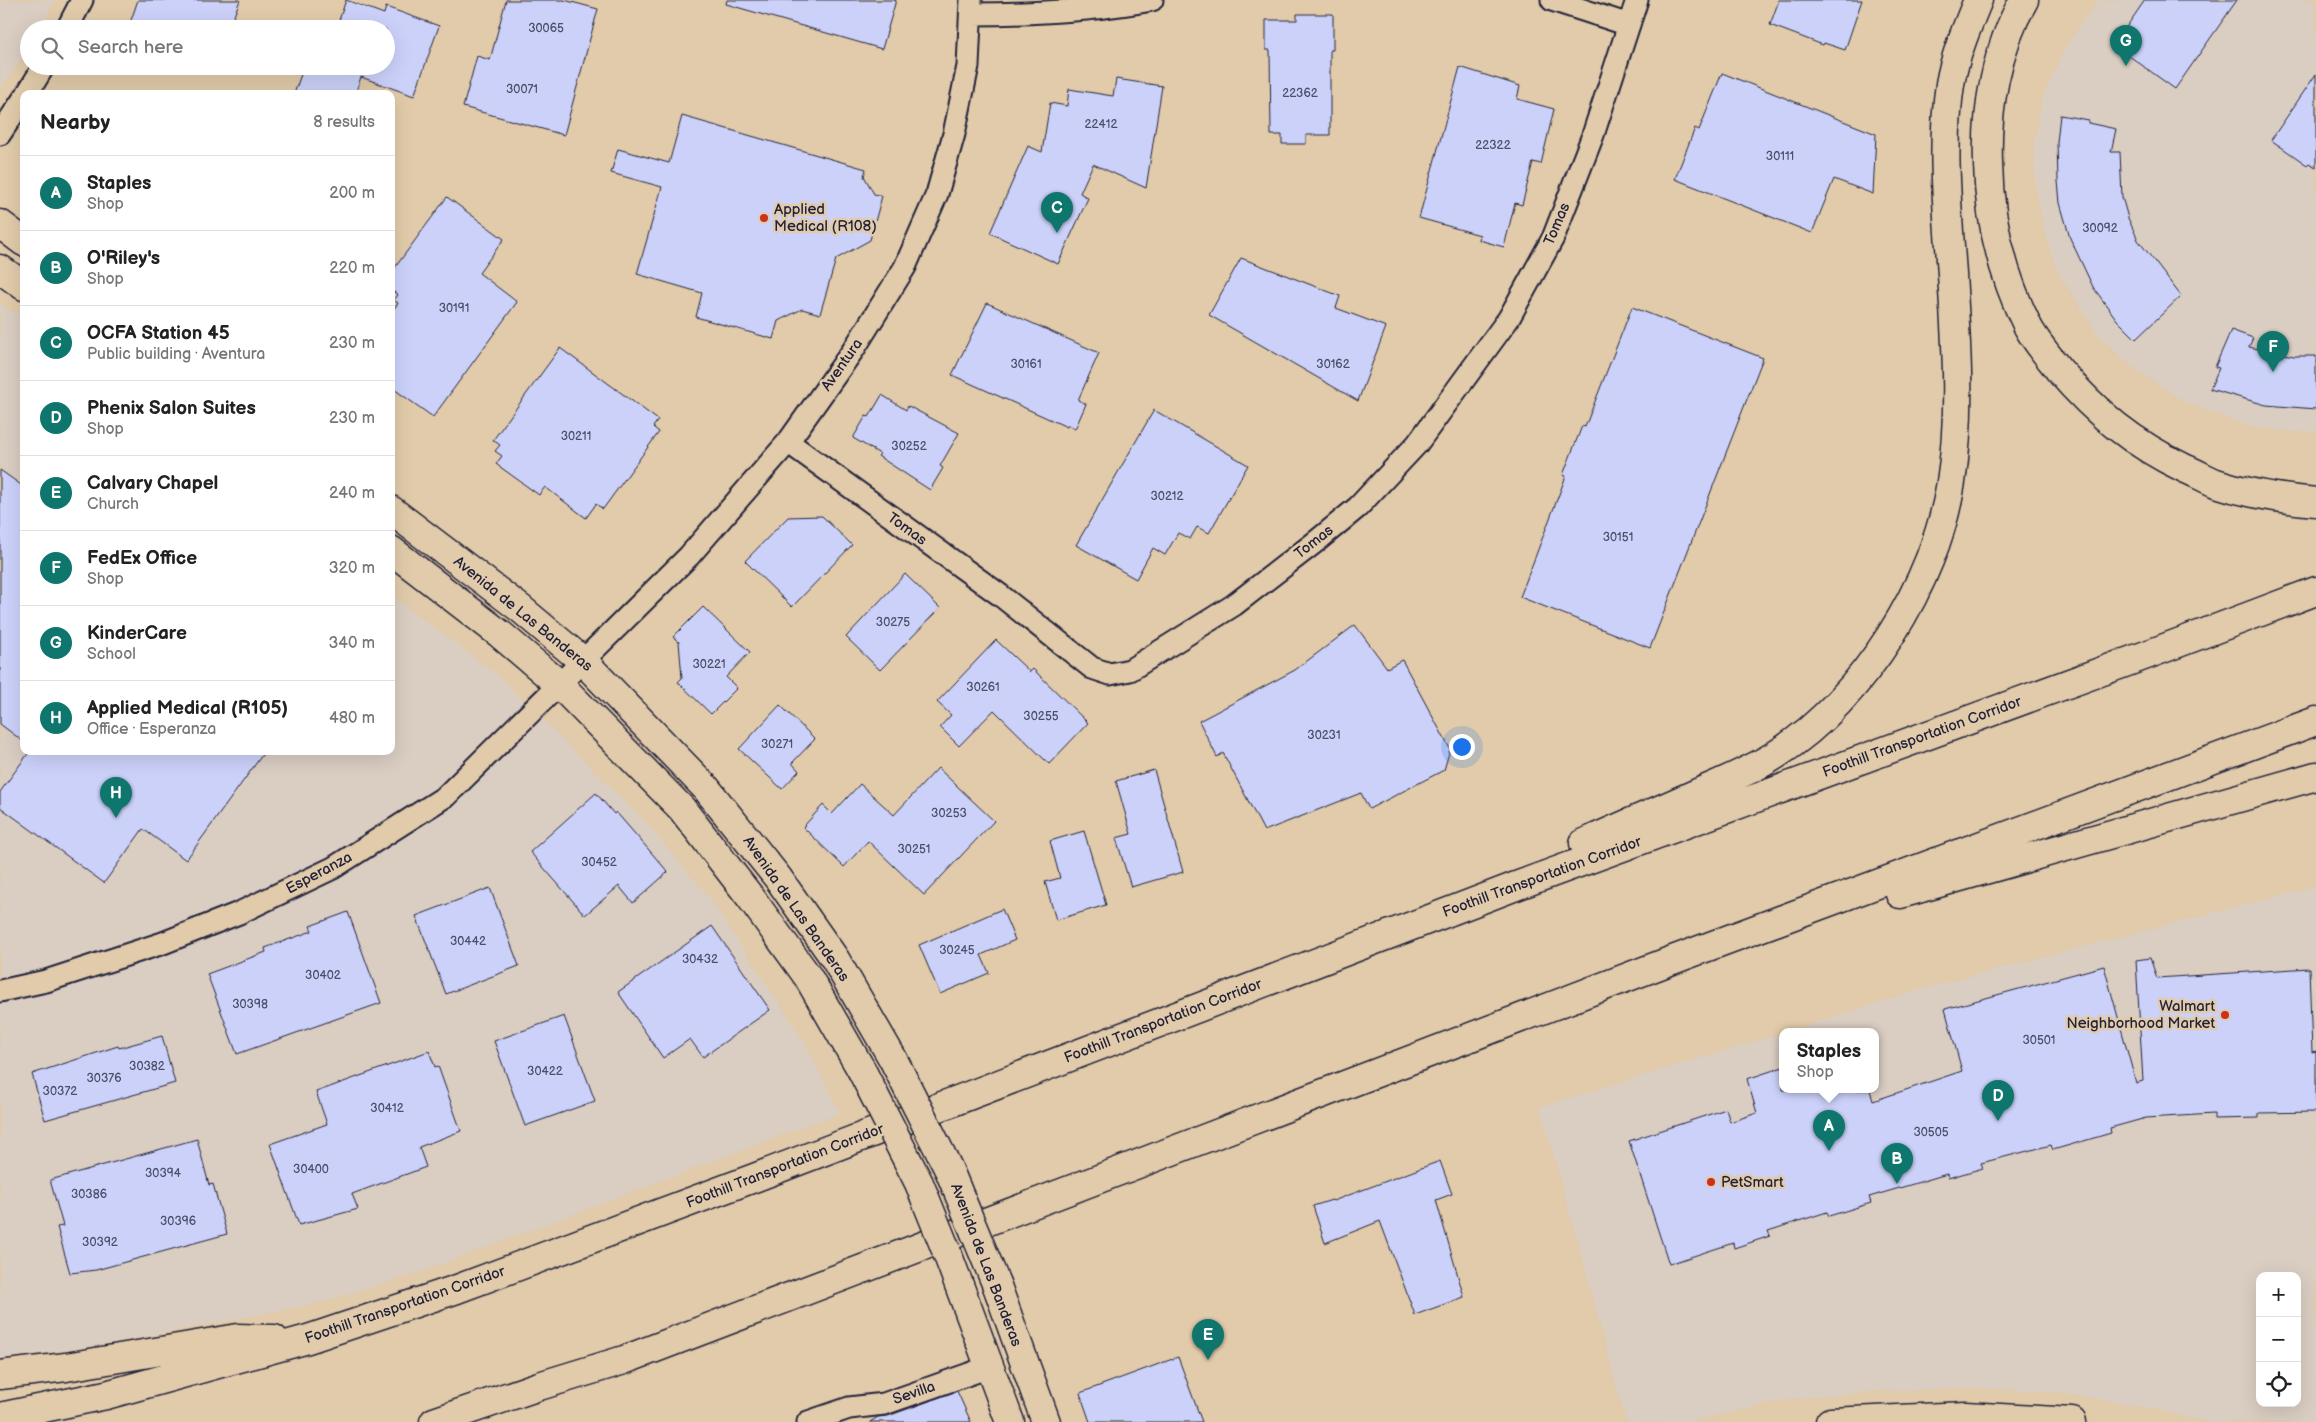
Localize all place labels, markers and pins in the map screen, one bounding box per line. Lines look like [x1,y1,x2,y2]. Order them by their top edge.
pin: G [2110,25,2142,66]
pin: C [1041,192,1073,233]
place label: Applied Medical (R108) [774,200,877,236]
marker: Applied Medical (R108) [758,212,770,224]
pin: F [2257,331,2289,372]
pin: H [100,777,132,818]
place label: Walmart Neighborhood Market [2066,997,2215,1033]
marker: Walmart Neighborhood Market [2219,1009,2231,1021]
pin: D [1982,1080,2014,1121]
pin: A [1813,1110,1845,1151]
pin: B [1881,1143,1913,1184]
place label: PetSmart [1721,1173,1784,1192]
marker: PetSmart [1705,1176,1717,1188]
pin: E [1192,1319,1224,1360]

